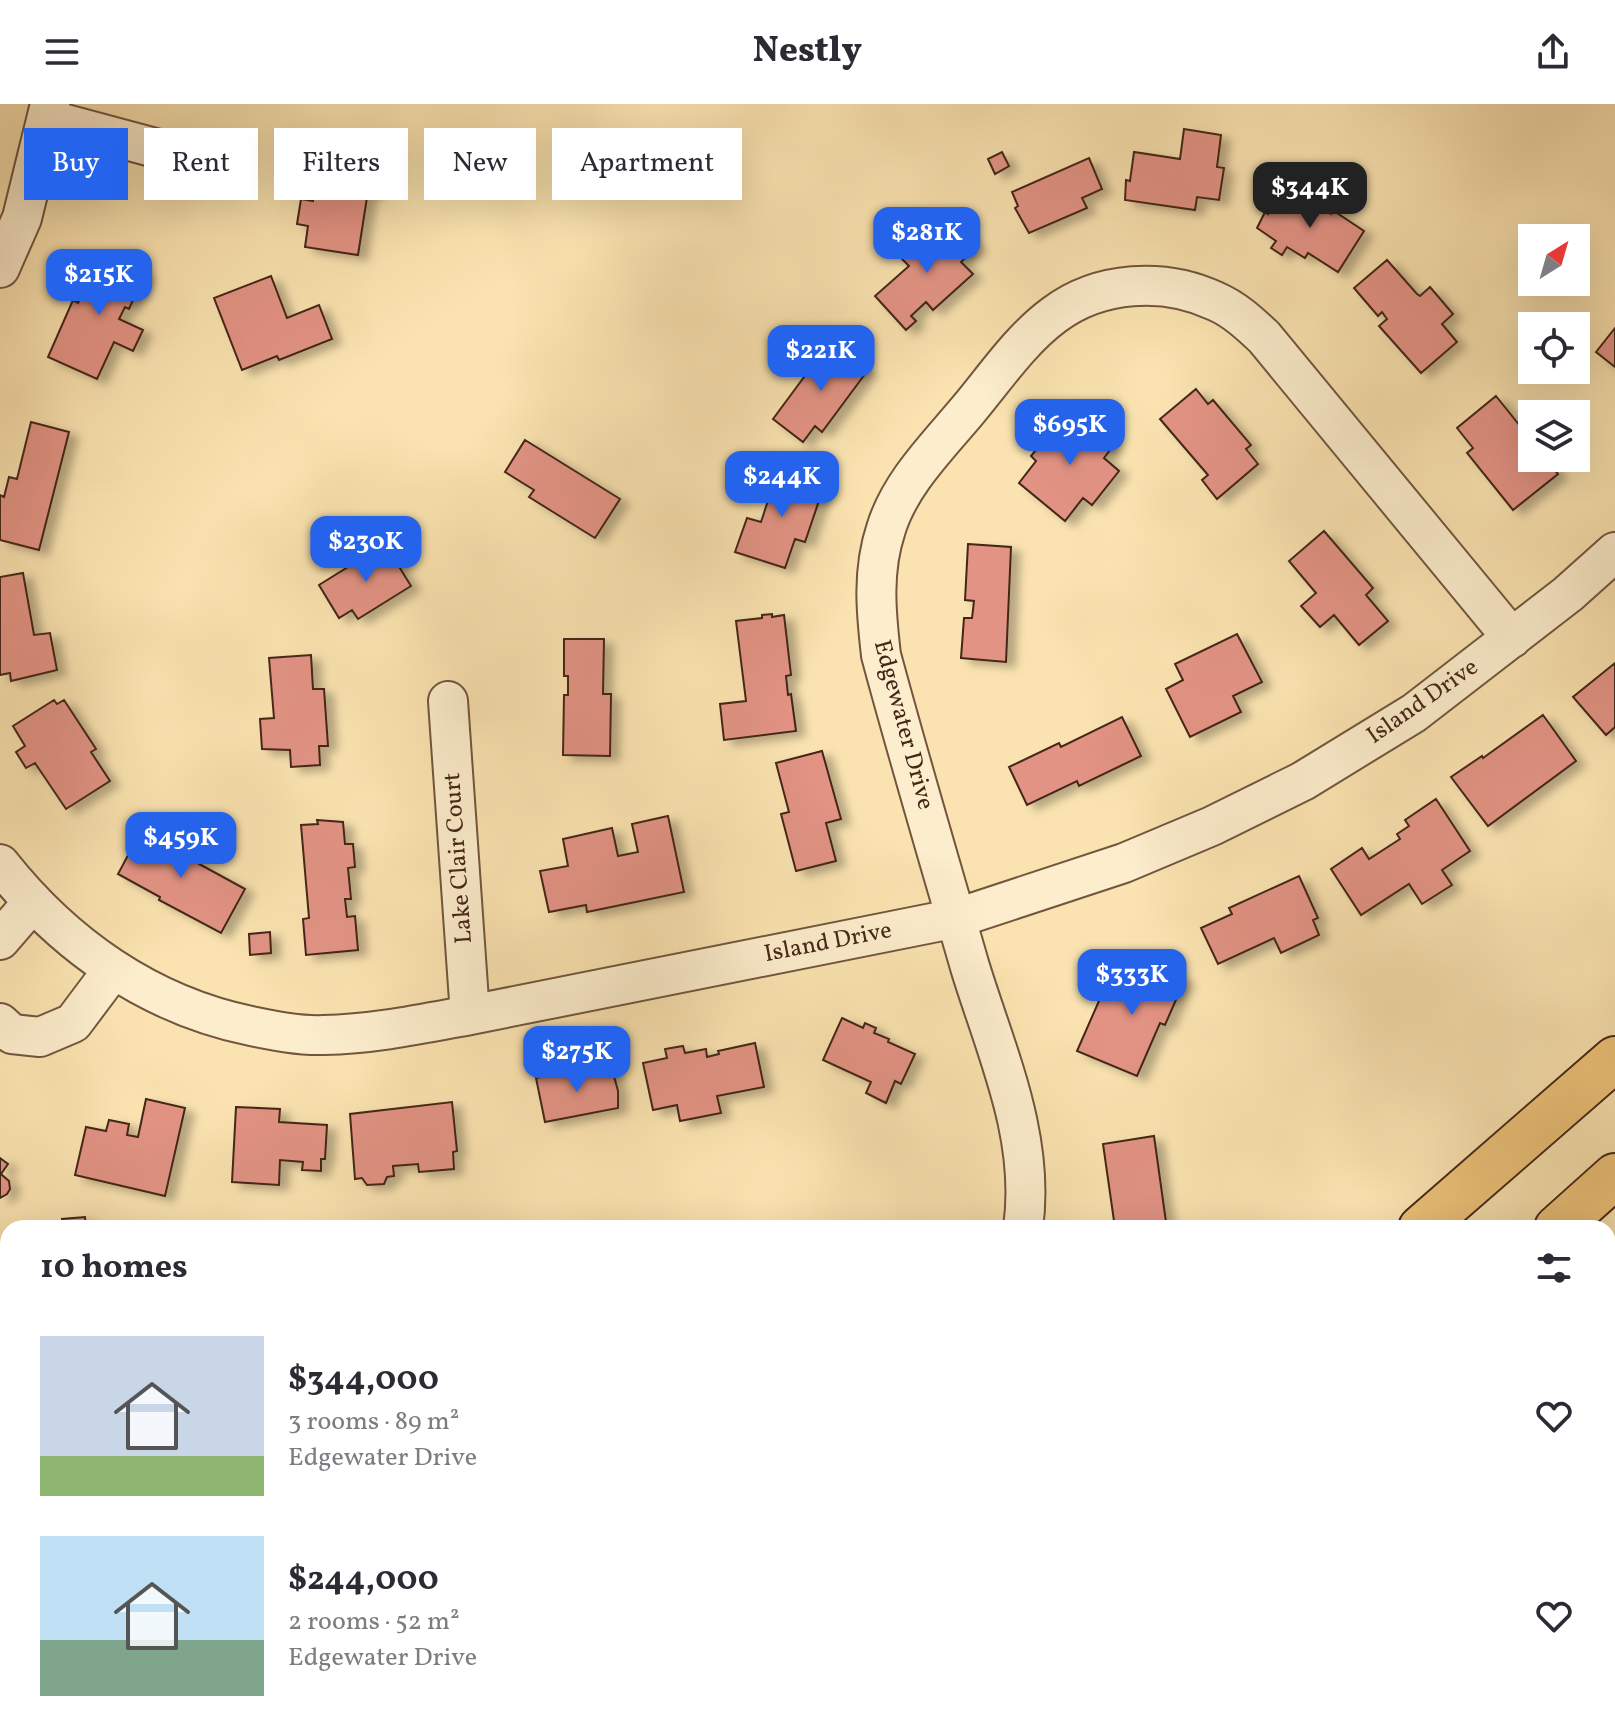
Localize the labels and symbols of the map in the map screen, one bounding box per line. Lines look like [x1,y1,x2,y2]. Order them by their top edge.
pin: $344K [1254,162,1366,230]
pin: $281K [871,207,983,275]
north arrow [1518,224,1590,296]
pin: $215K [43,249,155,317]
pin: $221K [765,325,877,393]
pin: $695K [1014,399,1126,467]
pin: $244K [726,451,838,519]
pin: $230K [310,516,422,584]
street label: Edgewater Drive [864,636,942,814]
street label: Island Drive [1360,651,1486,753]
street label: Lake Clair Court [436,771,482,945]
pin: $459K [125,812,237,880]
street label: Island Drive [761,914,895,972]
pin: $333K [1076,949,1188,1017]
pin: $275K [521,1026,633,1094]

